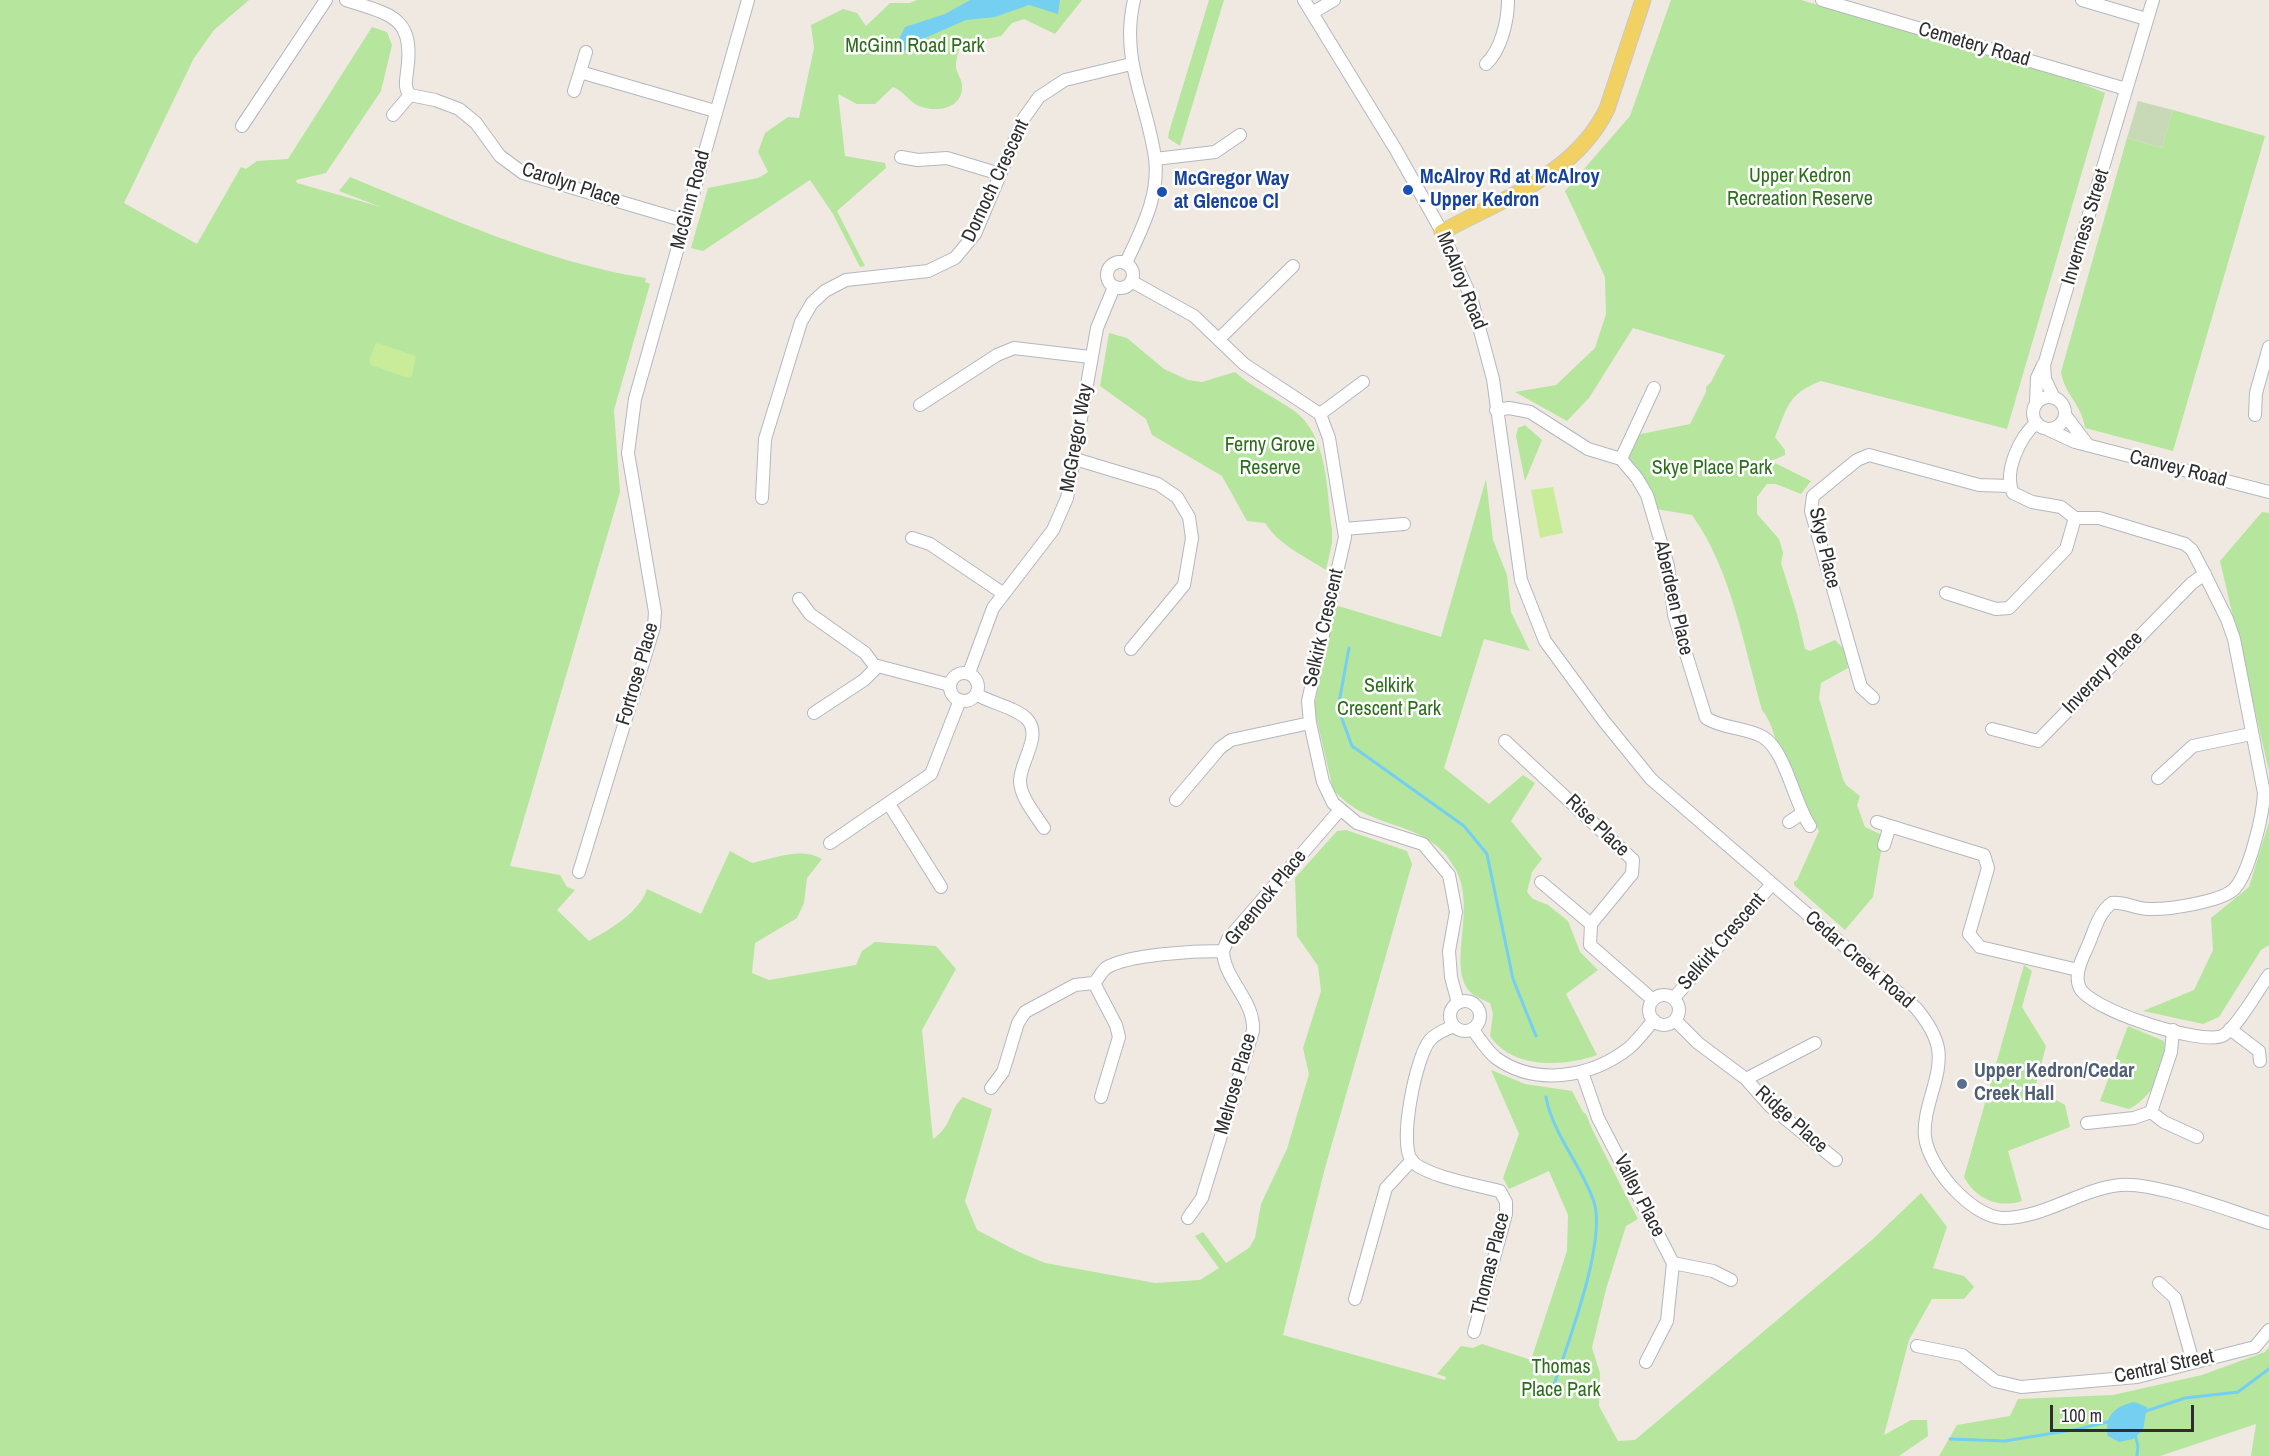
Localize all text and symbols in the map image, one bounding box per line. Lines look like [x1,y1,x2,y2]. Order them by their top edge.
street label: Cemetery Road [1915,18,2033,72]
park label: McGinn Road Park [845,35,985,59]
street label: Dornoch Crescent [957,116,1035,246]
street label: McGinn Road [666,148,716,252]
street label: Carolyn Place [519,158,623,212]
park label: Upper Kedron Recreation Reserve [1727,165,1873,212]
place label: McAlroy Rd at McAlroy - Upper Kedron [1420,166,1600,213]
street label: Inverness Street [2057,166,2115,288]
place label: McGregor Way at Glencoe Cl [1174,168,1289,215]
marker: McAlroy Rd at McAlroy - Upper Kedron [1401,183,1415,197]
marker: McGregor Way at Glencoe Cl [1155,185,1169,199]
street label: McAlroy Road [1431,229,1491,333]
street label: McGregor Way [1056,382,1098,494]
park label: Ferny Grove Reserve [1225,434,1315,481]
street label: Canvey Road [2127,445,2229,493]
park label: Skye Place Park [1652,457,1772,481]
street label: Skye Place [1803,505,1845,591]
street label: Aberdeen Place [1648,538,1698,658]
street label: Selkirk Crescent [1299,567,1349,689]
street label: Fortrose Place [612,620,664,728]
street label: Inverary Place [2058,627,2148,719]
park label: Selkirk Crescent Park [1337,675,1441,722]
street label: Rise Place [1560,790,1634,862]
street label: Greenock Place [1220,845,1312,951]
street label: Selkirk Crescent [1673,889,1771,995]
street label: Cedar Creek Road [1800,906,1918,1014]
street label: Melrose Place [1210,1031,1262,1137]
place label: Upper Kedron/Cedar Creek Hall [1974,1060,2134,1107]
marker: Upper Kedron/Cedar Creek Hall [1955,1077,1969,1091]
street label: Ridge Place [1750,1081,1832,1159]
street label: Valley Place [1608,1151,1670,1241]
street label: Thomas Place [1467,1210,1515,1318]
street label: Central Street [2112,1345,2216,1389]
park label: Thomas Place Park [1521,1356,1601,1403]
scale bar [2053,1393,2197,1431]
text: 100 m [2061,1403,2102,1428]

